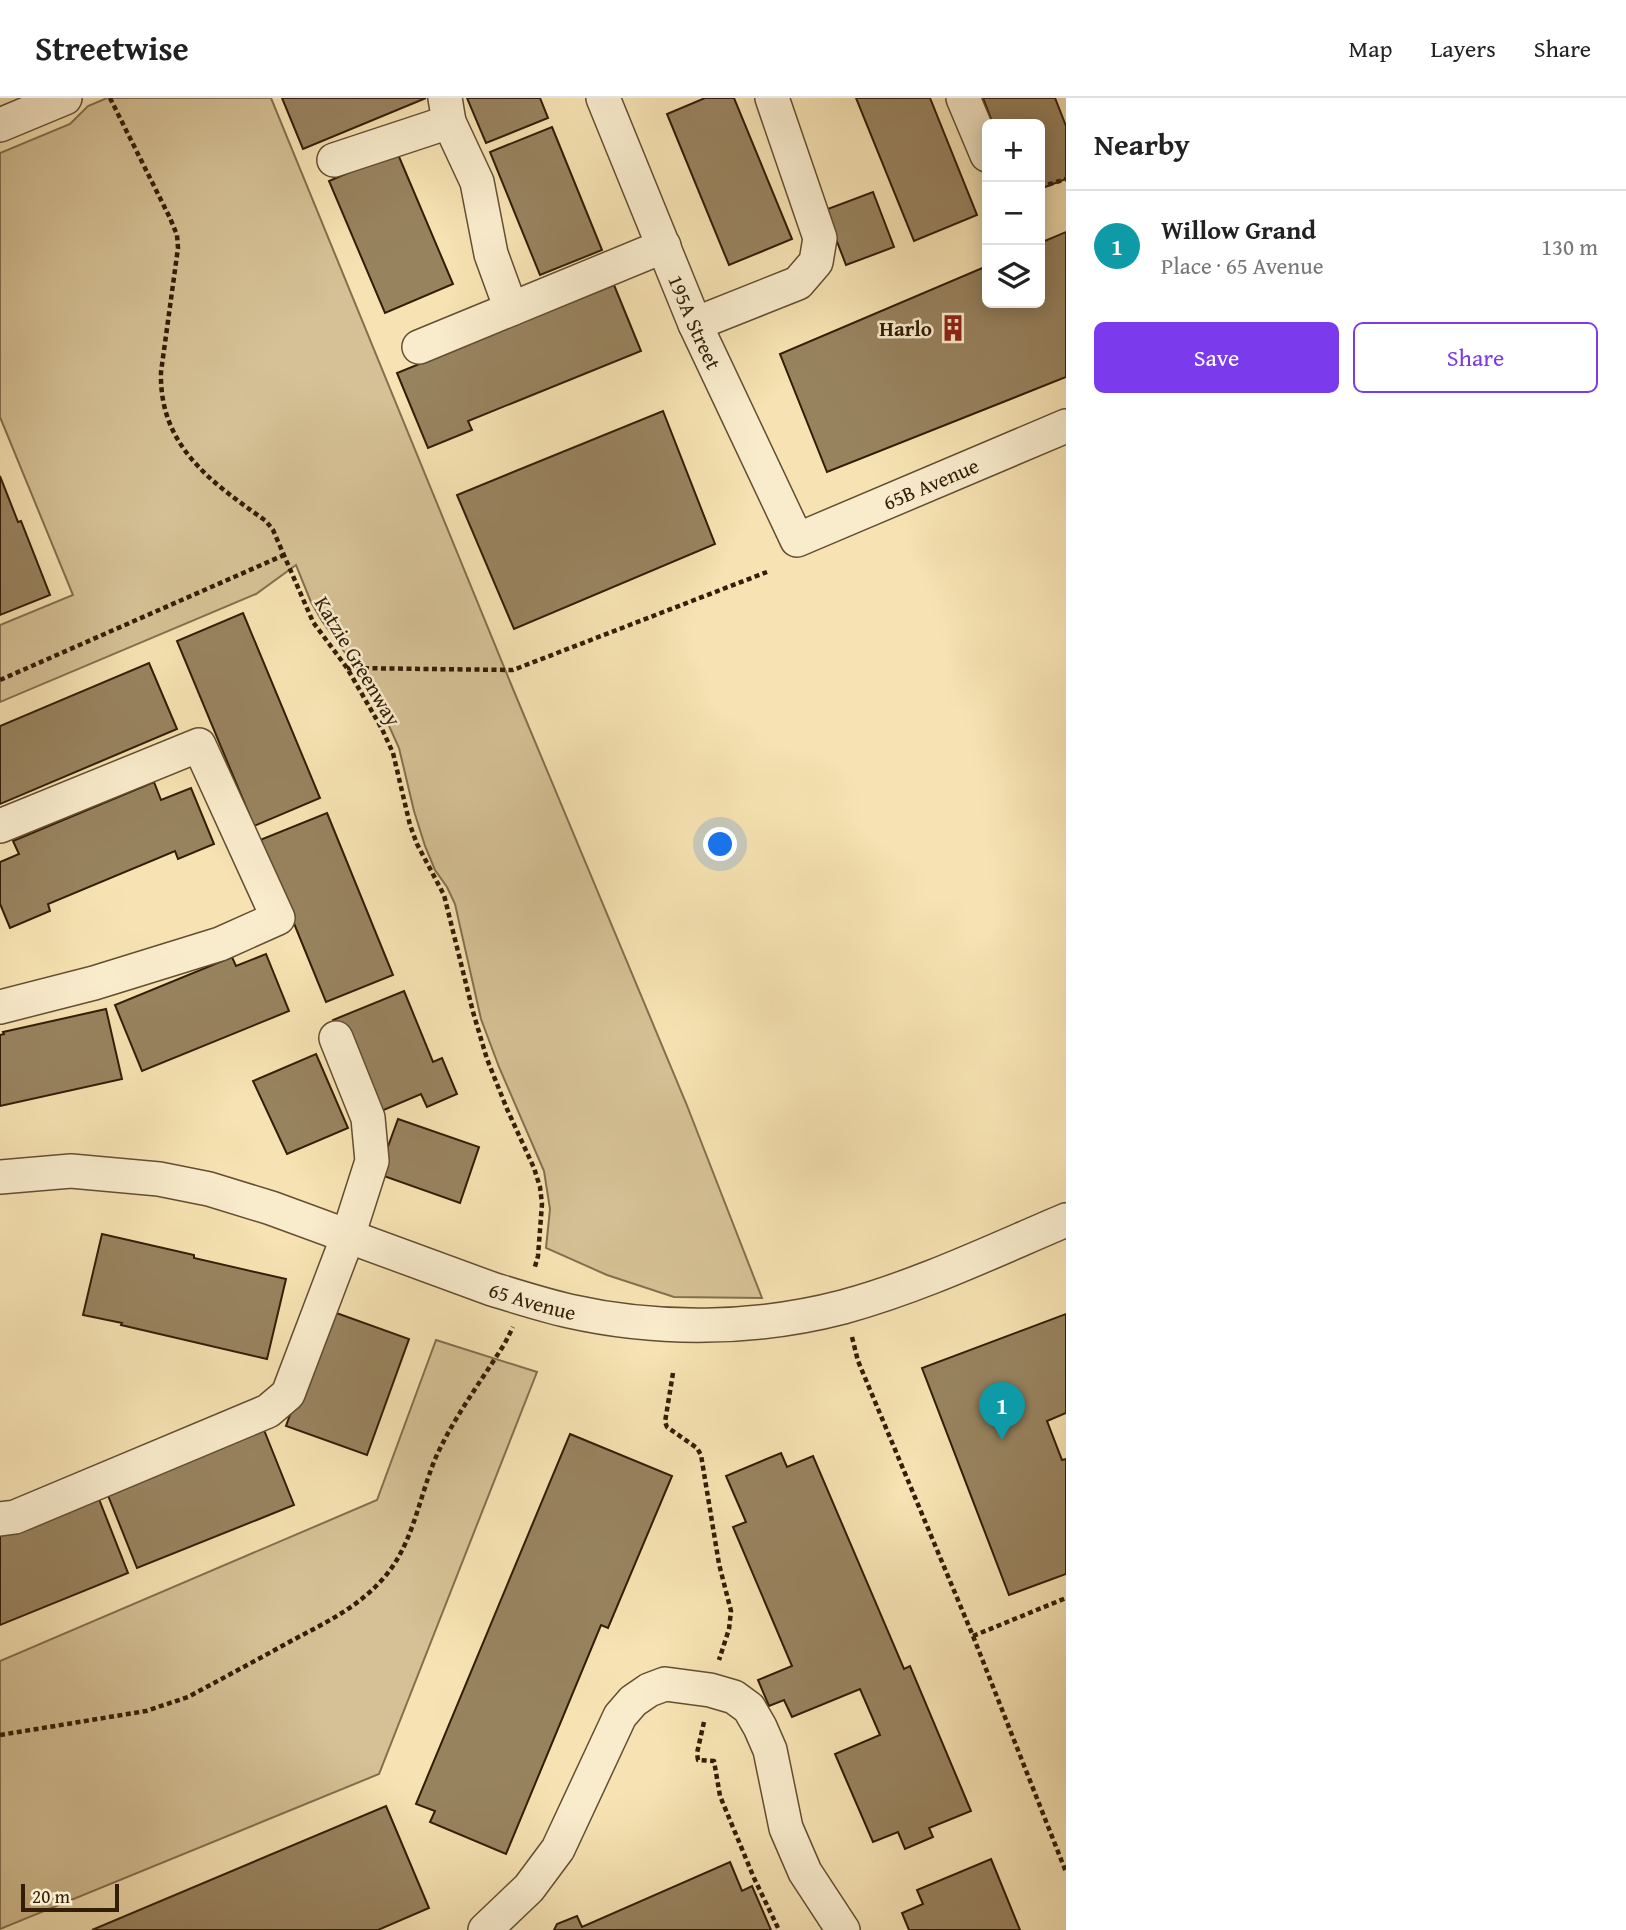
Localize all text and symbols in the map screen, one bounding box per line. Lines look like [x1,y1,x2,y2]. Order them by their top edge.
text: Streetwise [35,24,189,72]
text: Map [1349,31,1392,66]
text: Layers [1430,31,1496,66]
text: Share [1534,31,1591,66]
map controls [982,119,1045,308]
button: + [982,119,1045,182]
text: Nearby [1094,122,1190,166]
button: − [982,182,1045,245]
text: Willow Grand [1161,210,1316,249]
text: 1 [1111,230,1123,263]
text: 130 m [1541,230,1598,263]
button: layers [982,245,1045,308]
text: Place · 65 Avenue [1161,249,1324,282]
street label: 195A Street [661,270,730,375]
place label: Harlo [879,313,932,344]
building icon: Harlo [938,313,968,343]
button: Save [1094,322,1339,393]
button: Share [1353,322,1598,393]
street label: 65B Avenue [878,449,983,517]
street label: Katzie Greenway [307,590,409,732]
your location [703,827,737,861]
street label: 65 Avenue [485,1273,579,1328]
pin: 1 [979,1382,1025,1440]
scale bar [21,1881,119,1913]
text: 20 m [32,1882,70,1910]

